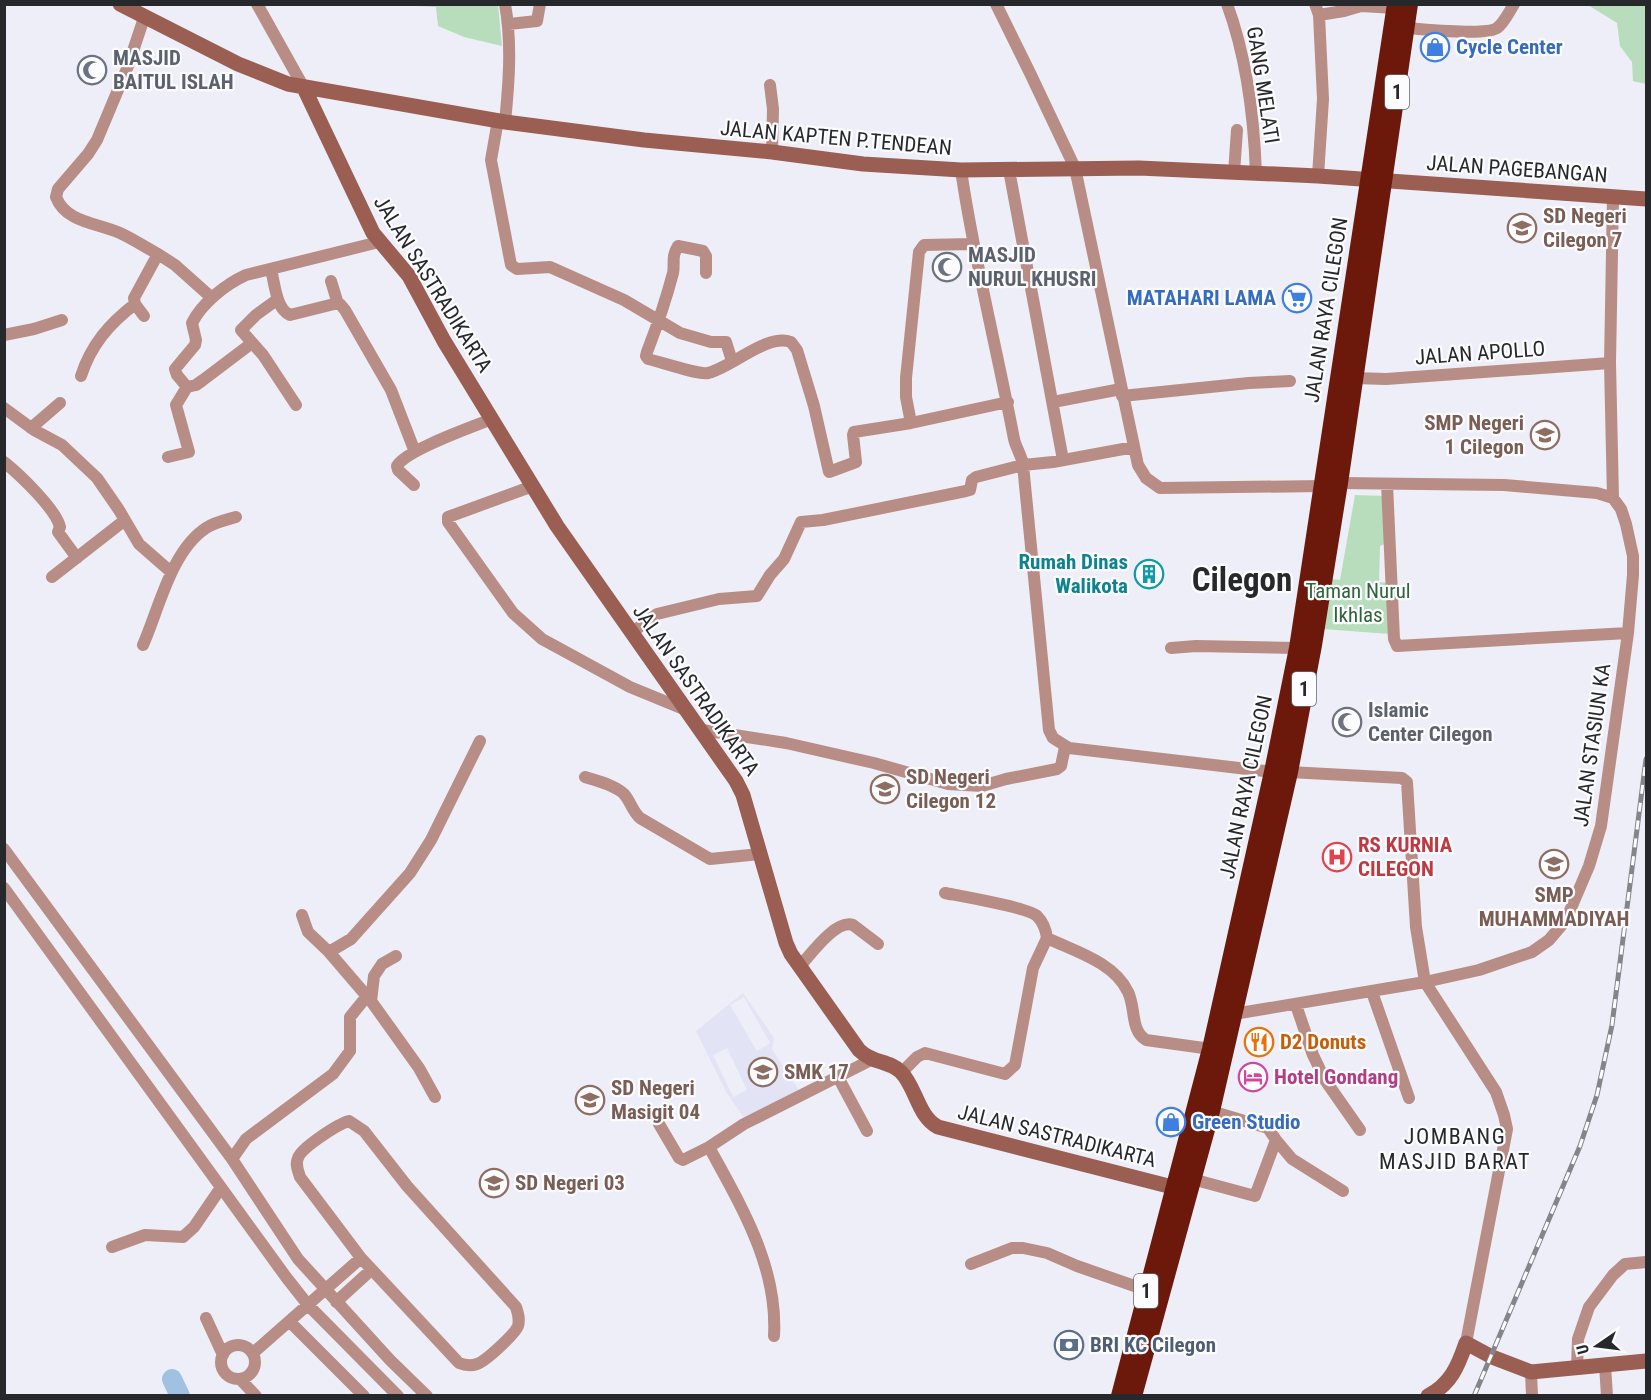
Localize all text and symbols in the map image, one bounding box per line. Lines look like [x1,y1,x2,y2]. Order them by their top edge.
street label: GANG MELATI [1242,25,1284,145]
shop icon: Cycle Center [1419,31,1451,63]
place label: Cycle Center [1456,35,1563,59]
place label: MASJID BAITUL ISLAH [113,46,234,94]
mosque icon: MASJID BAITUL ISLAH [76,54,108,86]
road number: 1 [1385,75,1409,109]
street label: JALAN KAPTEN P.TENDEAN [719,116,953,160]
street label: JALAN PAGEBANGAN [1426,151,1608,187]
street label: JALAN SASTRADIKARTA [369,191,497,377]
place label: SD Negeri Cilegon 7 [1543,204,1627,252]
school or university icon: SD Negeri Cilegon 7 [1506,212,1538,244]
street label: JALAN RAYA CILEGON [1300,216,1352,404]
place label: MASJID NURUL KHUSRI [968,243,1096,291]
mosque icon: MASJID NURUL KHUSRI [931,251,963,283]
supermarket icon: MATAHARI LAMA [1281,282,1313,314]
place label: MATAHARI LAMA [1127,286,1276,310]
street label: JALAN APOLLO [1414,336,1546,370]
place label: SMP Negeri 1 Cilegon [1424,411,1524,459]
school or university icon: SMP Negeri 1 Cilegon [1529,419,1561,451]
place label: Rumah Dinas Walikota [1018,550,1128,598]
building icon: Rumah Dinas Walikota [1133,558,1165,590]
district label: Cilegon [1192,560,1292,599]
park label: Taman Nurul Ikhlas [1305,579,1411,627]
street label: JALAN SASTRADIKARTA [628,600,764,780]
street label: JALAN STASIUN KA [1569,662,1615,828]
road number: 1 [1292,672,1316,706]
street label: JALAN RAYA CILEGON [1215,693,1277,881]
place label: Islamic Center Cilegon [1368,698,1493,746]
mosque icon: Islamic Center Cilegon [1331,706,1363,738]
place label: SD Negeri Cilegon 12 [906,765,996,813]
school or university icon: SD Negeri Cilegon 12 [869,773,901,805]
place label: RS KURNIA CILEGON [1358,833,1453,881]
hospital icon: RS KURNIA CILEGON [1321,841,1353,873]
school or university icon: SMP MUHAMMADIYAH [1538,848,1570,880]
place label: SMP MUHAMMADIYAH [1479,883,1629,931]
restaurant icon: D2 Donuts [1243,1026,1275,1058]
place label: D2 Donuts [1280,1030,1366,1054]
school or university icon: SMK 17 [747,1056,779,1088]
place label: SMK 17 [784,1060,849,1084]
hotel icon: Hotel Gondang [1237,1061,1269,1093]
place label: Hotel Gondang [1274,1065,1398,1089]
place label: SD Negeri Masigit 04 [611,1076,700,1124]
school or university icon: SD Negeri Masigit 04 [574,1084,606,1116]
street label: JALAN SASTRADIKARTA [955,1100,1159,1172]
shop icon: Green Studio [1155,1106,1187,1138]
place label: Green Studio [1192,1110,1301,1134]
district label: JOMBANG MASJID BARAT [1379,1124,1531,1174]
school or university icon: SD Negeri 03 [478,1167,510,1199]
place label: SD Negeri 03 [515,1171,625,1195]
road number: 1 [1134,1274,1158,1308]
north arrow [1567,1316,1627,1376]
bank icon: BRI KC Cilegon [1053,1329,1085,1361]
place label: BRI KC Cilegon [1090,1333,1216,1357]
text: U [1573,1343,1593,1356]

